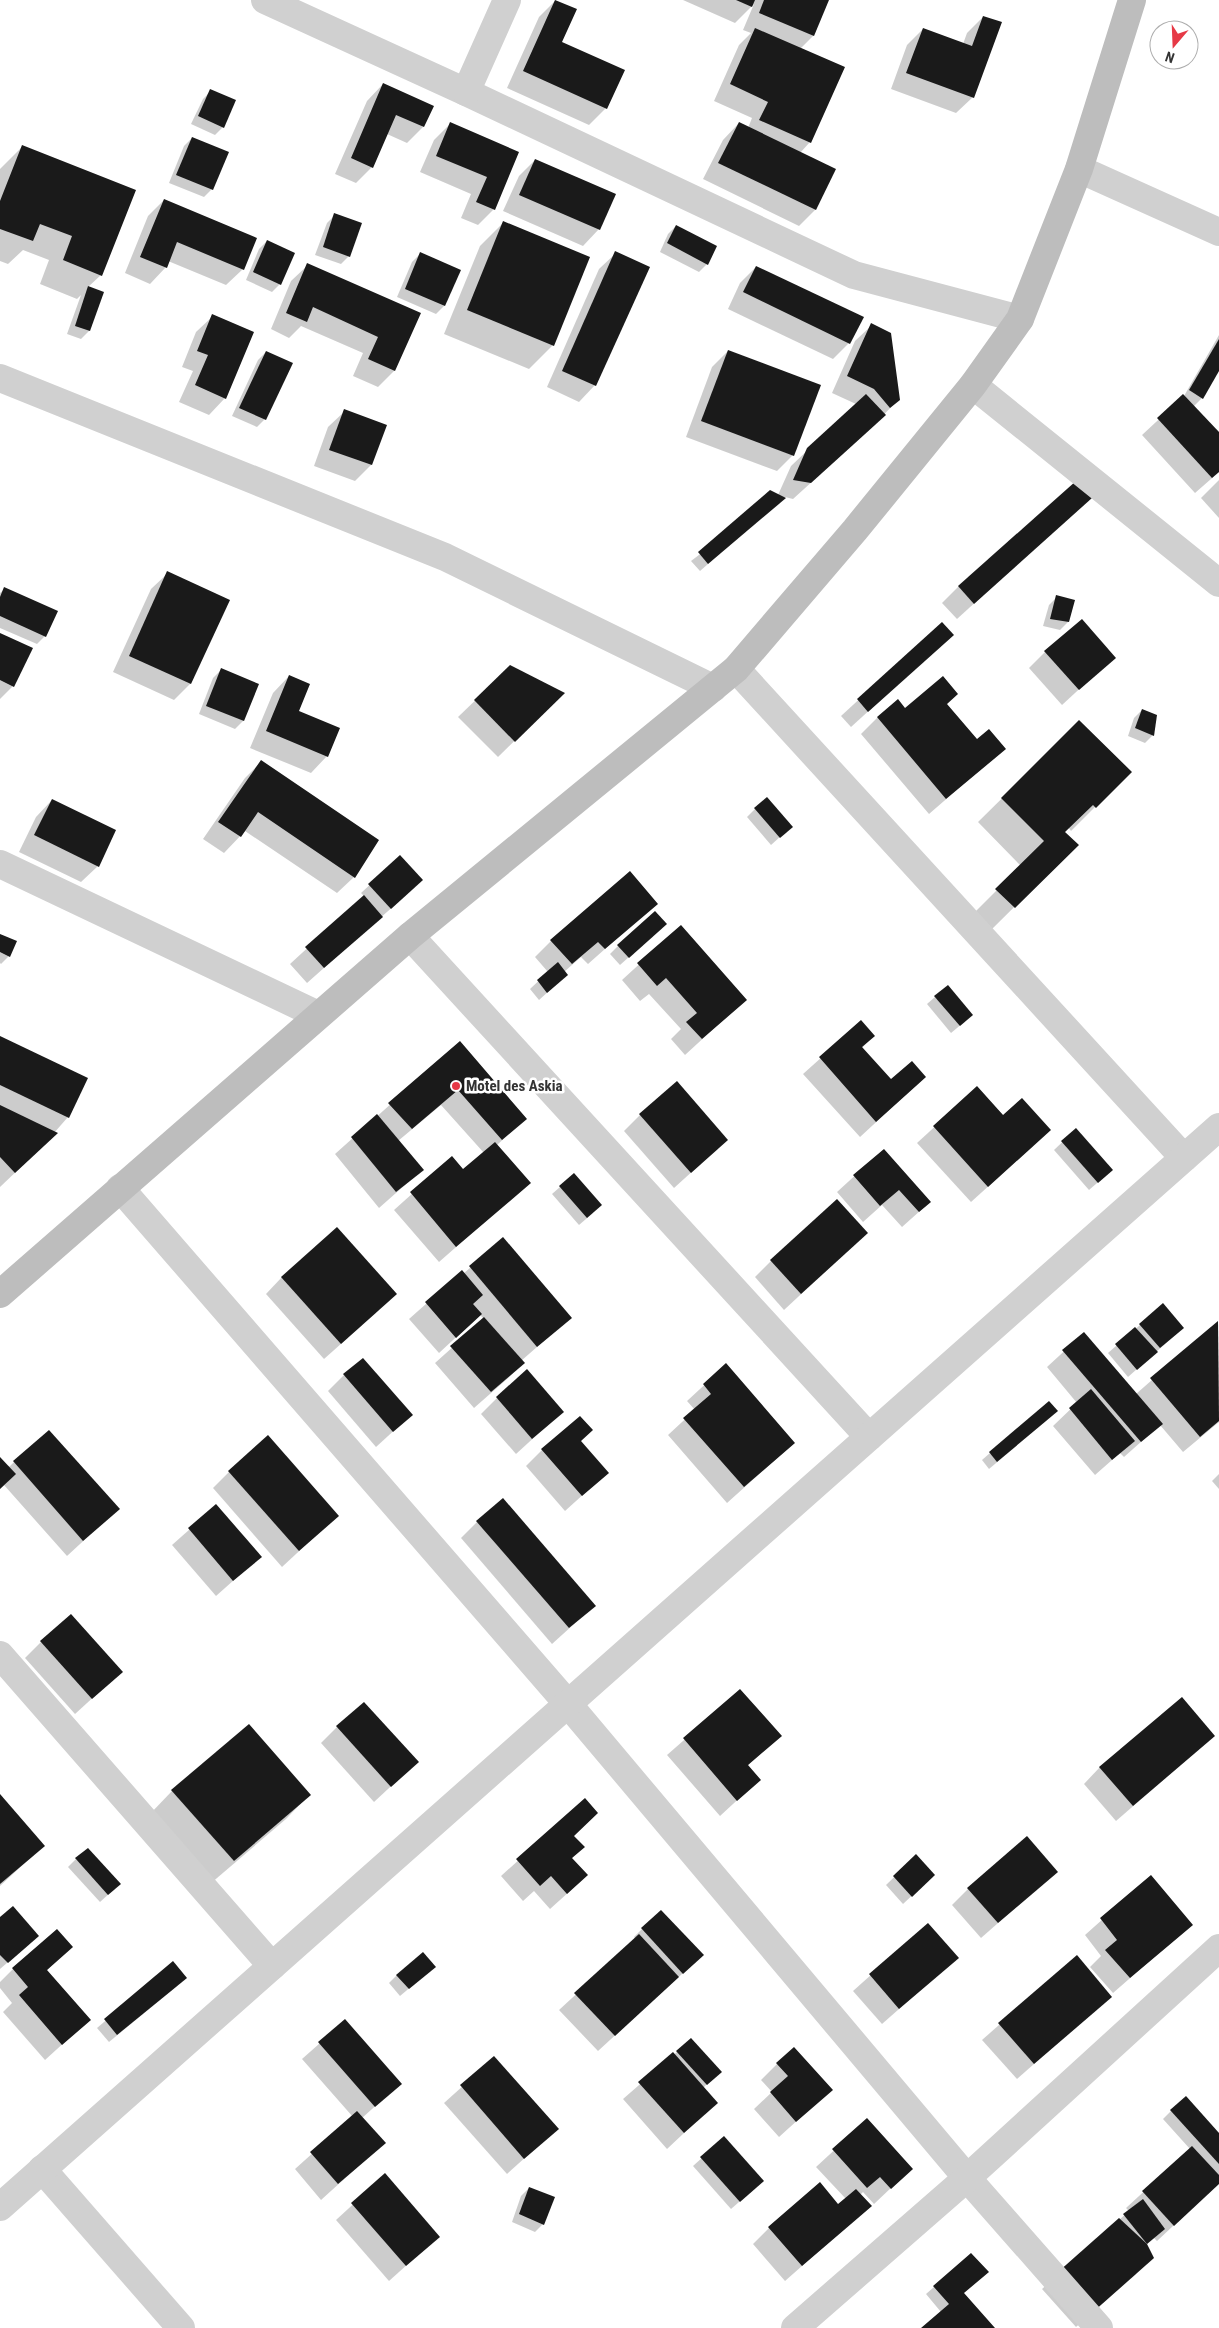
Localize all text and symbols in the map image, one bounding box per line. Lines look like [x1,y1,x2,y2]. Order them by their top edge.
north arrow [1149,20,1199,70]
text: N [1163,48,1176,66]
place label: Motel des Askia [466,1077,563,1095]
marker: Motel des Askia [450,1080,462,1092]

